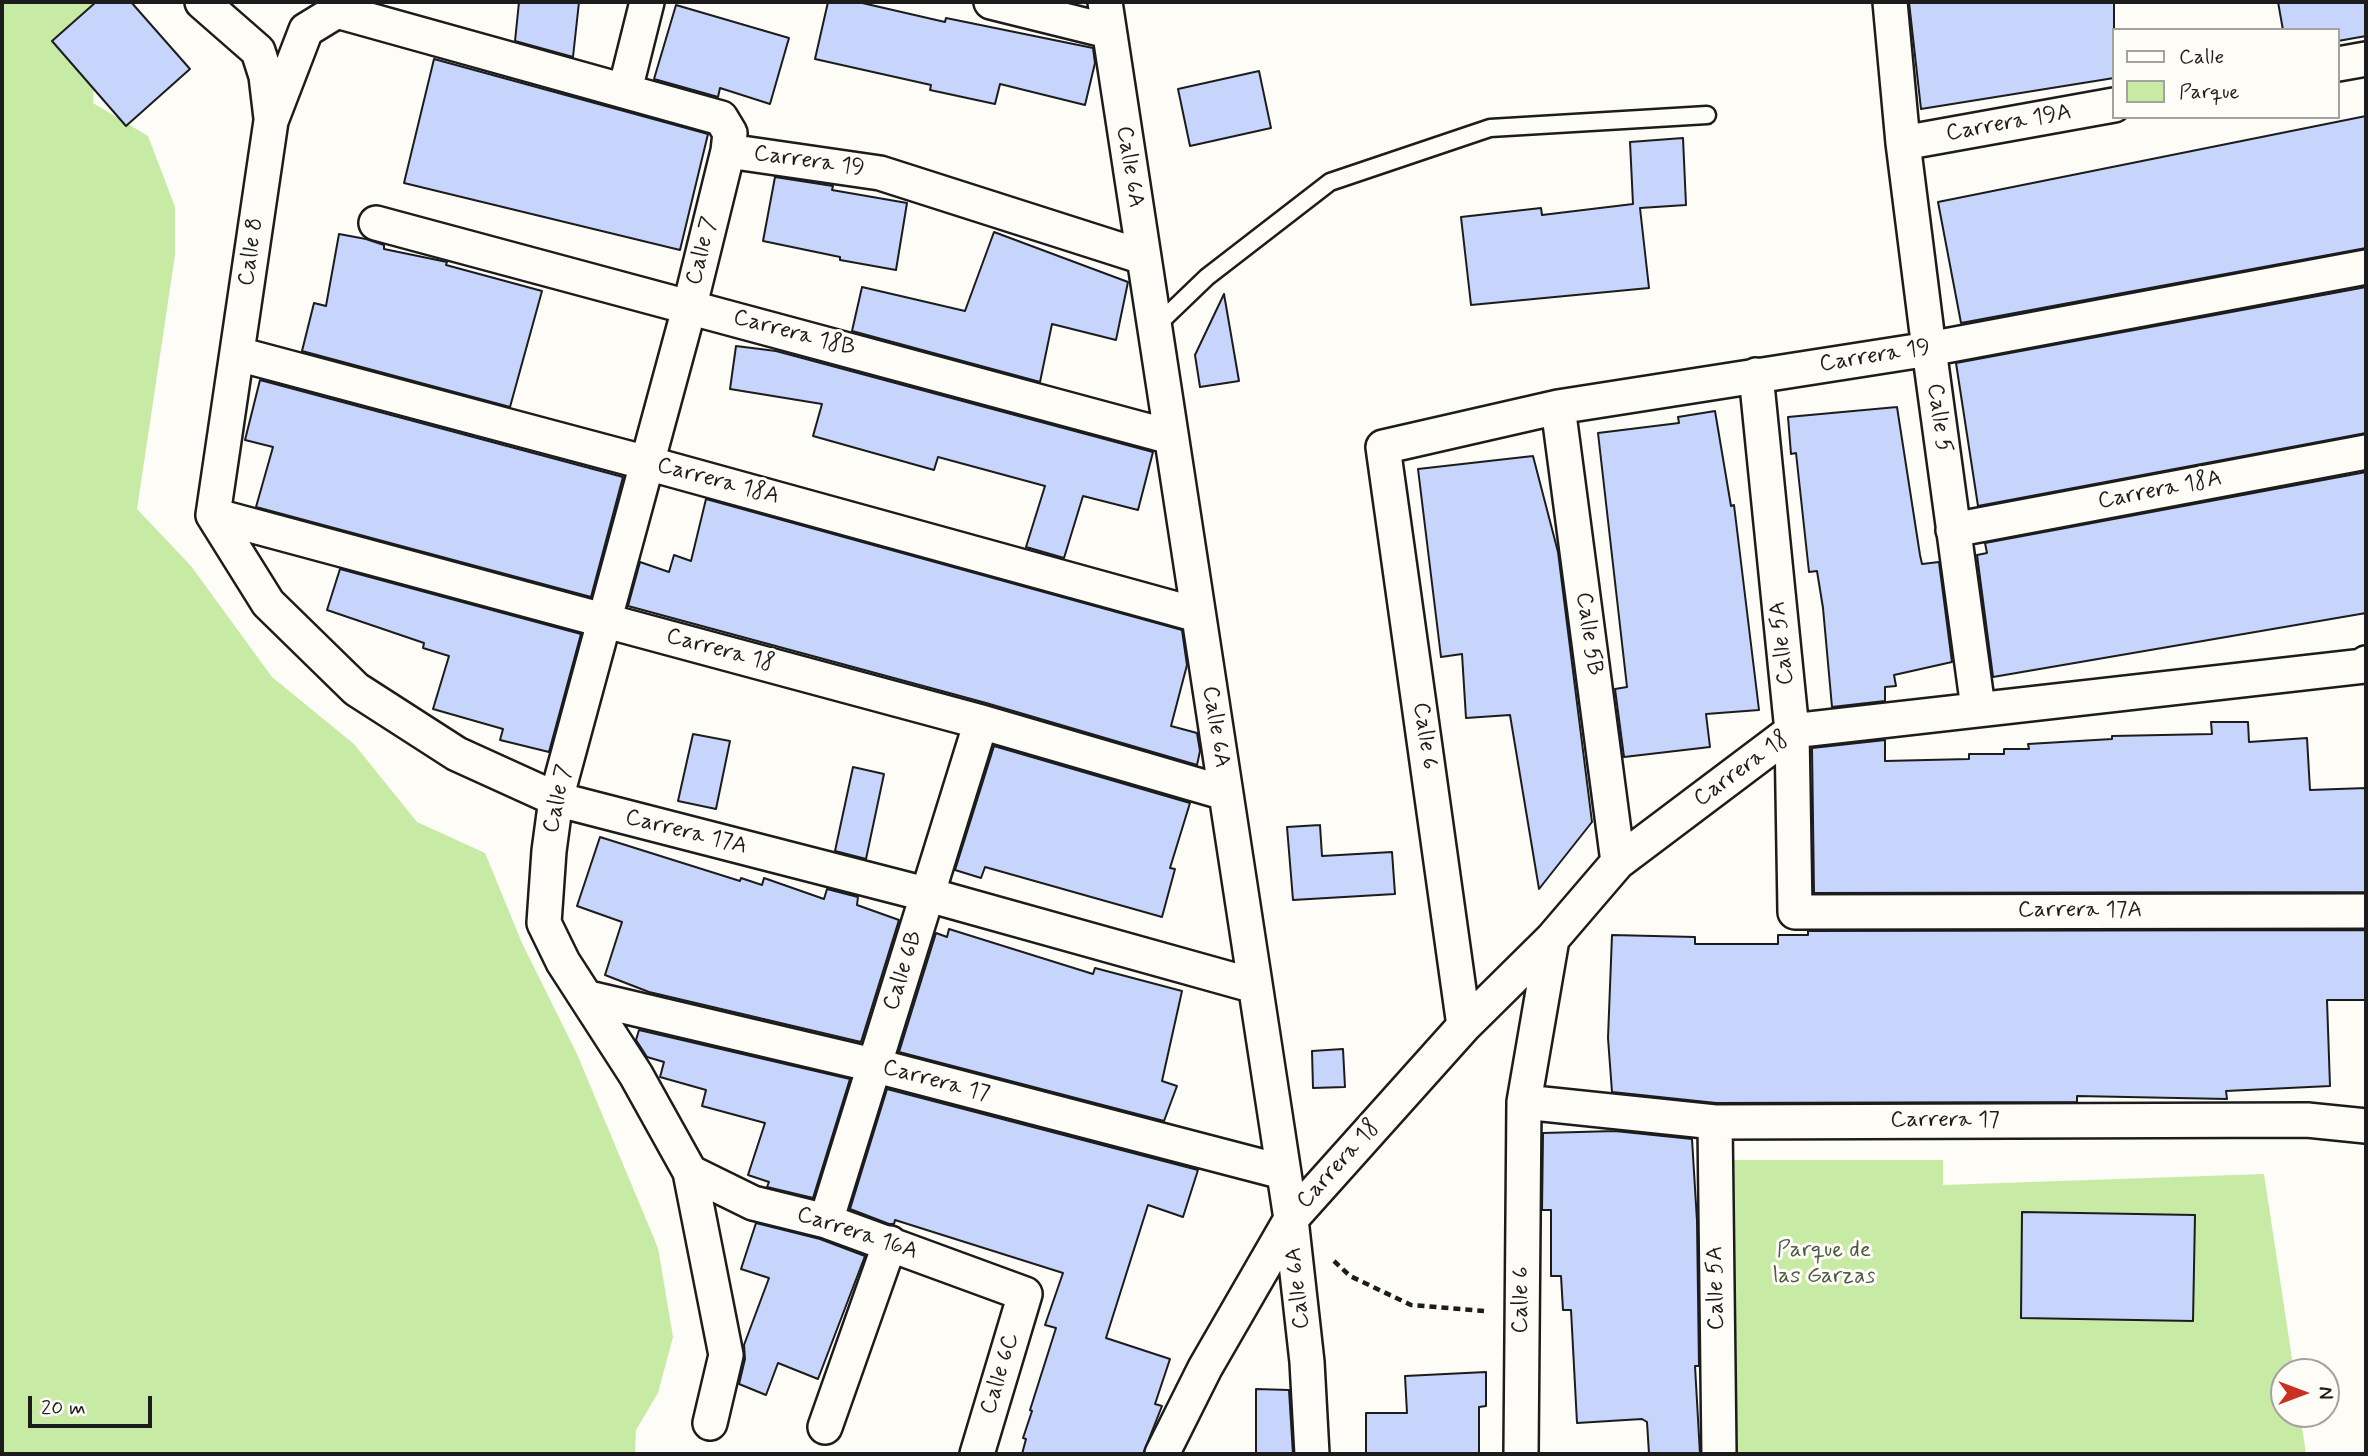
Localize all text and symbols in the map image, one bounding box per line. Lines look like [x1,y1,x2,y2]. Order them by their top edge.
legend [2112,28,2340,119]
text: Calle [2179,43,2224,71]
text: Parque [2179,78,2239,106]
street label: Carrera 19A [1944,99,2074,149]
street label: Calle 6A [1109,124,1149,210]
street label: Carrera 19 [752,141,866,183]
street label: Calle 7 [681,214,725,288]
street label: Calle 8 [234,216,270,288]
street label: Carrera 18B [730,304,858,364]
street label: Carrera 19 [1818,335,1932,379]
street label: Calle 5 [1920,382,1956,454]
street label: Carrera 18A [654,452,782,512]
street label: Carrera 18A [2096,465,2224,517]
street label: Calle 5B [1568,590,1608,678]
street label: Calle 5A [1765,600,1801,686]
street label: Carrera 18 [663,623,777,679]
street label: Calle 6A [1195,684,1235,770]
street label: Calle 6 [1406,701,1442,771]
street label: Carrera 18 [1689,726,1795,814]
street label: Calle 7 [538,762,580,836]
street label: Carrera 17A [622,805,750,861]
street label: Carrera 17A [2018,897,2142,925]
street label: Calle 6B [878,928,930,1014]
street label: Carrera 17 [879,1054,993,1110]
street label: Carrera 17 [1890,1107,2000,1135]
street label: Carrera 18 [1292,1115,1386,1215]
street label: Carrera 16A [793,1201,921,1267]
park label: Parque de las Garzas [1773,1237,1875,1291]
street label: Calle 6A [1281,1246,1317,1330]
street label: Calle 5A [1702,1246,1732,1330]
street label: Calle 6 [1508,1266,1536,1334]
street label: Calle 6C [976,1330,1026,1418]
north arrow [2270,1358,2340,1428]
scale bar [32,1382,156,1426]
text: N [2312,1387,2337,1399]
text: 20 m [41,1394,86,1422]

